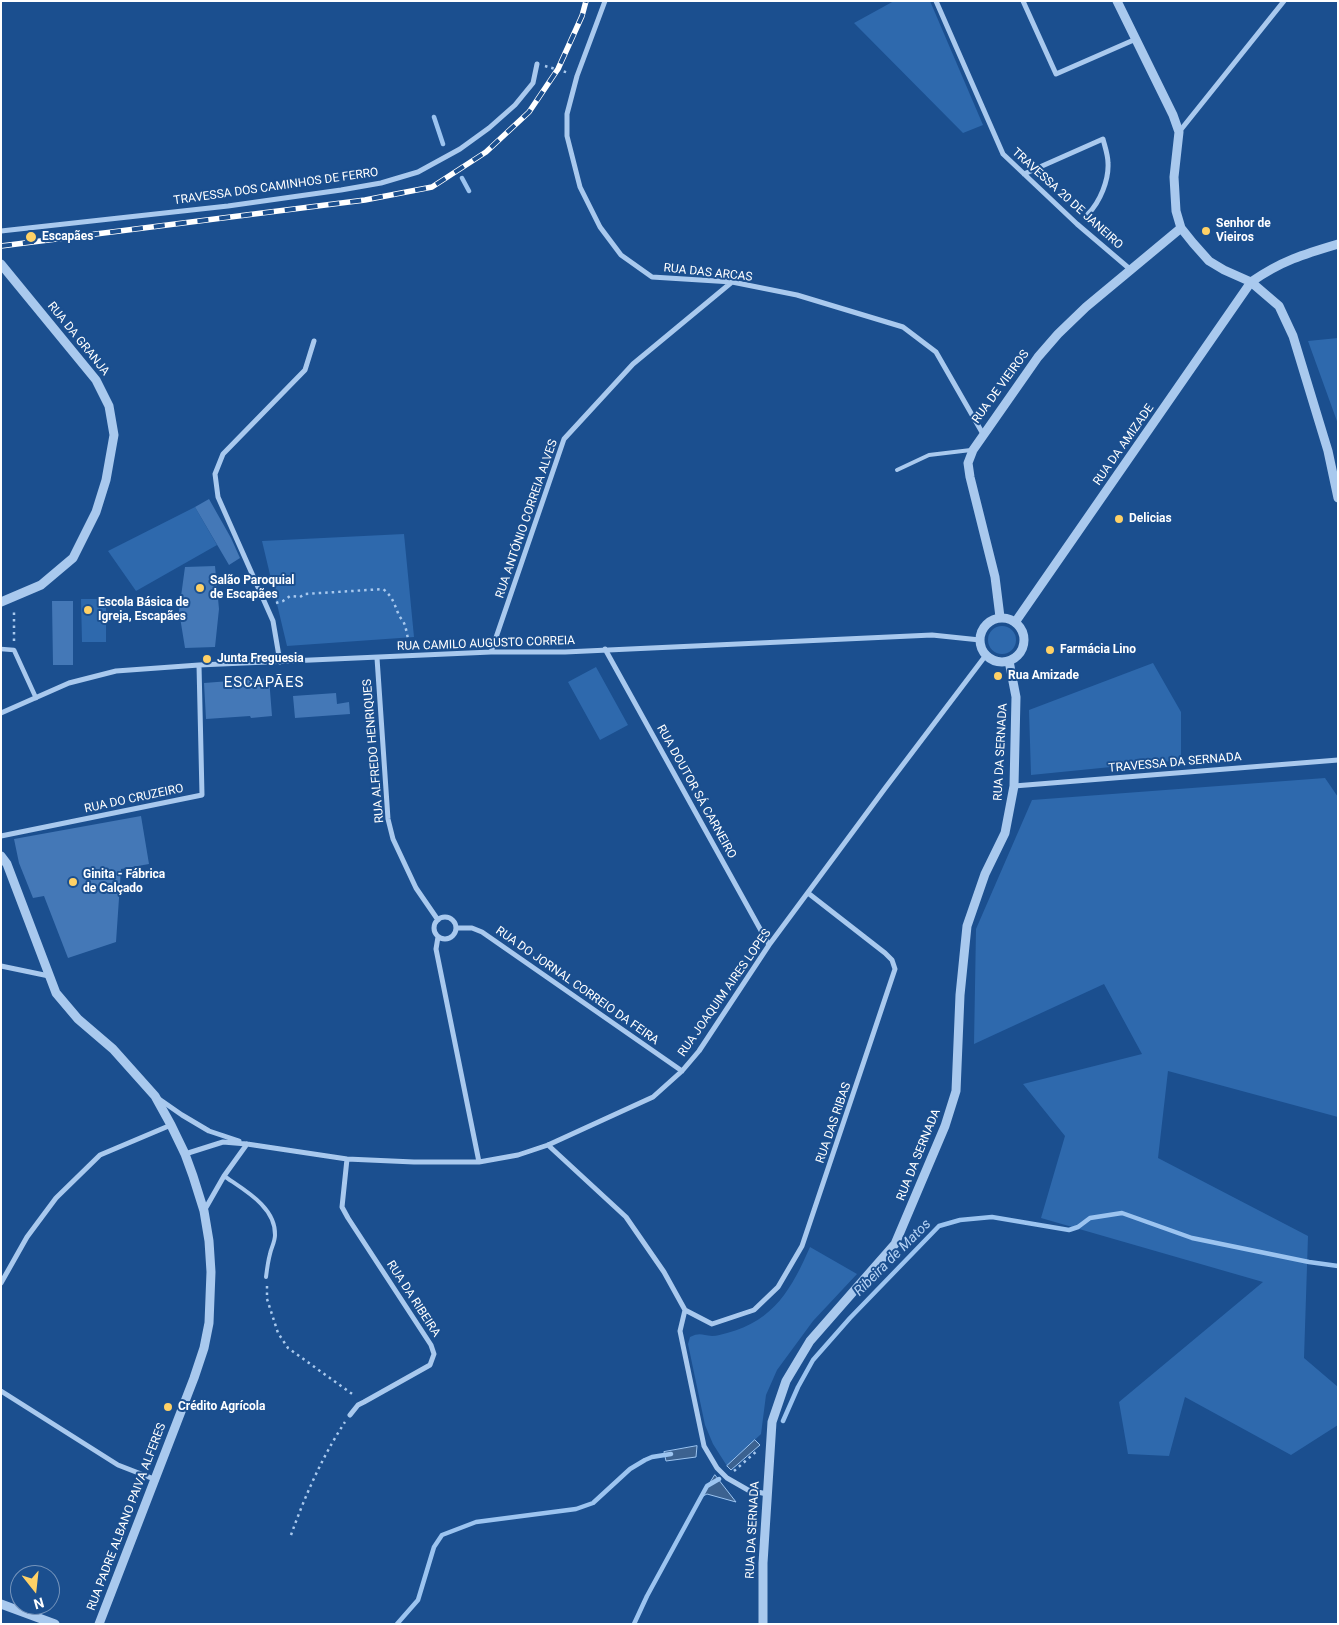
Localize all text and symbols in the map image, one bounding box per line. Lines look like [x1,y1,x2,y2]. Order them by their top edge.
street label: TRAVESSA 20 DE JANEIRO [1009,145,1125,253]
street label: TRAVESSA DOS CAMINHOS DE FERRO [173,165,379,209]
place label: Senhor de Vieiros [1216,217,1271,245]
marker: Senhor de Vieiros [1200,225,1212,237]
marker: Escapães [24,230,38,244]
place label: Escapães [42,230,93,244]
street label: RUA DAS ARCAS [663,261,753,285]
street label: RUA DA GRANJA [44,299,112,379]
street label: RUA DE VIEIROS [970,347,1032,427]
street label: RUA DA AMIZADE [1091,402,1157,488]
street label: RUA ANTÓNIO CORREIA ALVES [493,438,561,600]
place label: Delicias [1129,512,1172,526]
marker: Delicias [1113,513,1125,525]
place label: Salão Paroquial de Escapães [210,574,295,602]
marker: Salão Paroquial de Escapães [194,582,206,594]
place label: Escola Básica de Igreja, Escapães [98,596,189,624]
marker: Escola Básica de Igreja, Escapães [82,604,94,616]
street label: RUA CAMILO AUGUSTO CORREIA [397,634,575,654]
place label: Farmácia Lino [1060,643,1136,657]
marker: Farmácia Lino [1044,644,1056,656]
place label: Junta Freguesia [217,652,304,666]
marker: Junta Freguesia [201,653,213,665]
place label: Rua Amizade [1008,669,1079,683]
marker: Rua Amizade [992,670,1004,682]
district label: ESCAPÃES [223,674,305,692]
street label: RUA ALFREDO HENRIQUES [361,678,387,824]
street label: RUA DA SERNADA [991,703,1011,801]
street label: RUA DOUTOR SÁ CARNEIRO [653,723,739,861]
street label: TRAVESSA DA SERNADA [1108,750,1242,776]
street label: RUA DO CRUZEIRO [83,781,185,817]
place label: Ginita - Fábrica de Calçado [83,868,165,896]
marker: Ginita - Fábrica de Calçado [67,876,79,888]
street label: RUA DO JORNAL CORREIO DA FEIRA [493,924,661,1048]
street label: RUA JOAQUIM AIRES LOPES [675,926,775,1060]
street label: RUA DAS RIBAS [813,1081,855,1165]
street label: RUA DA SERNADA [894,1107,944,1203]
water label: Ribeira de Matos [851,1216,935,1300]
street label: RUA DA RIBEIRA [383,1258,443,1340]
place label: Crédito Agrícola [178,1400,265,1414]
marker: Crédito Agrícola [162,1401,174,1413]
street label: RUA PADRE ALBANO PAIVA ALFERES [84,1421,170,1613]
street label: RUA DA SERNADA [743,1481,763,1579]
north arrow [10,1565,60,1615]
text: N [32,1594,46,1613]

